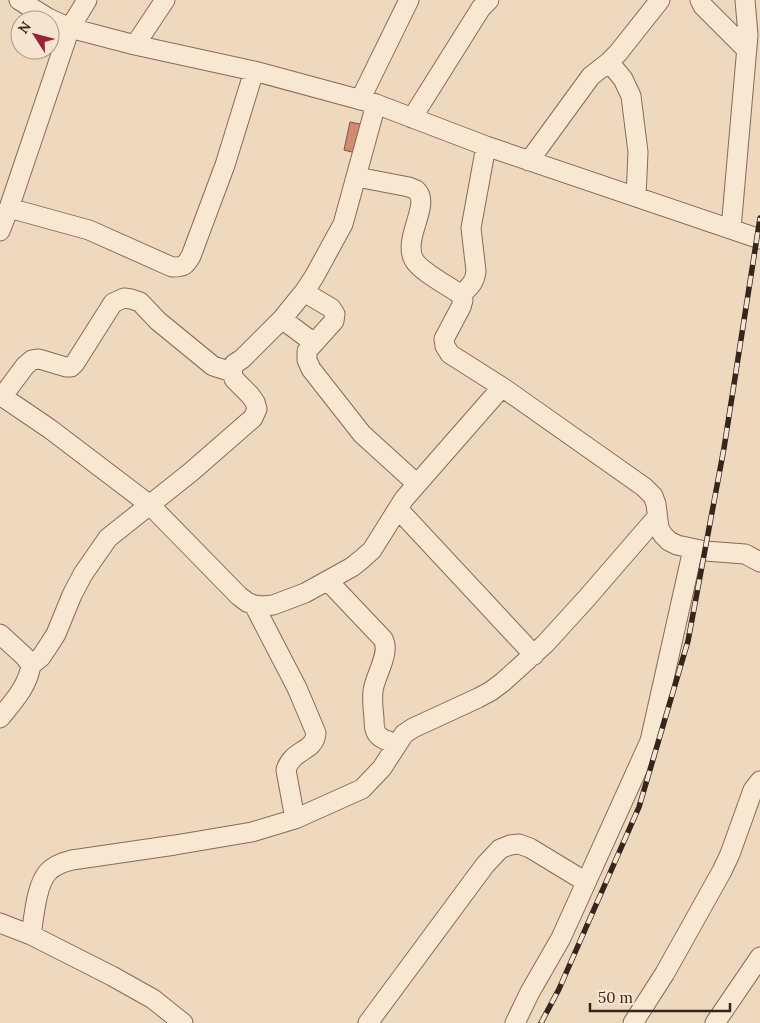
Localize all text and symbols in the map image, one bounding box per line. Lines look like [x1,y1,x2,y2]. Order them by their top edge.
north arrow [10,10,60,60]
text: N [14,18,35,37]
scale bar [590,980,730,1012]
text: 50 m [598,988,633,1007]

